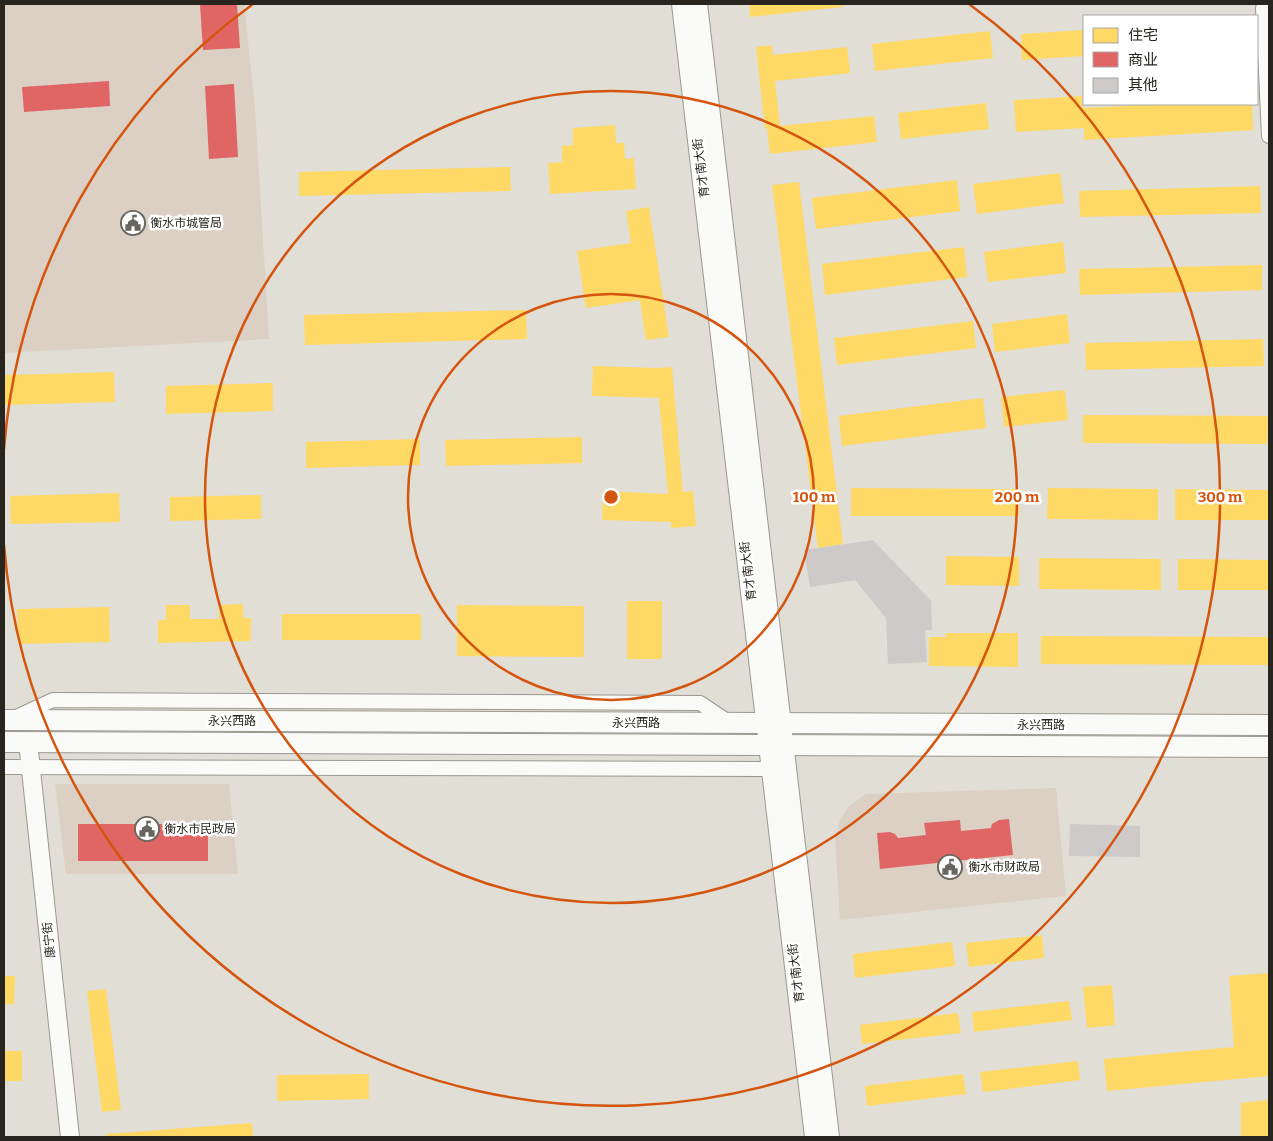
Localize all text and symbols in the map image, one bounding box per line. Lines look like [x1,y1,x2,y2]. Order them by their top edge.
legend [1083,15,1258,105]
text: 住宅 [1128,26,1158,44]
text: 商业 [1128,51,1158,69]
text: 其他 [1128,76,1158,94]
street label: 育才南大街 [690,137,712,199]
public building icon: 衡水市城管局 [120,210,146,236]
place label: 衡水市城管局 [150,216,222,230]
centre of rings [602,488,620,506]
text: 100 m [793,488,836,506]
text: 200 m [995,488,1040,506]
text: 300 m [1198,488,1243,506]
street label: 育才南大街 [737,540,759,602]
street label: 永兴西路 [208,714,256,728]
street label: 永兴西路 [612,716,660,730]
street label: 永兴西路 [1017,718,1065,732]
public building icon: 衡水市民政局 [134,816,160,842]
place label: 衡水市民政局 [164,822,236,836]
public building icon: 衡水市财政局 [937,854,963,880]
place label: 衡水市财政局 [968,860,1040,874]
street label: 康宁街 [40,921,58,959]
street label: 育才南大街 [785,942,807,1004]

